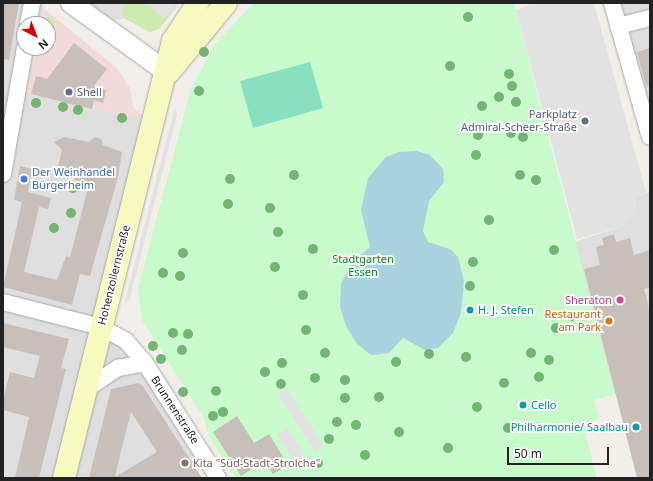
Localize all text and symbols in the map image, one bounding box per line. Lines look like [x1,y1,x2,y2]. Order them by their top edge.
north arrow [16,16,56,56]
text: N [35,36,52,53]
place label: Shell [77,85,102,99]
marker: Shell [64,87,74,97]
place label: Parkplatz Admiral-Scheer-Straße [461,108,577,134]
marker: Parkplatz Admiral-Scheer-Straße [580,116,590,126]
place label: Der Weinhandel Bürgerheim [32,166,115,192]
marker: Der Weinhandel Bürgerheim [19,174,29,184]
street label: Hohenzollernstraße [95,224,133,326]
park label: Stadtgarten Essen [332,253,394,279]
place label: Sheraton [565,293,612,307]
marker: Sheraton [615,295,625,305]
place label: H. J. Stefen [478,303,534,317]
marker: H. J. Stefen [465,305,475,315]
place label: Restaurant am Park [544,308,601,334]
marker: Restaurant am Park [604,316,614,326]
street label: Brunnenstraße [148,374,202,446]
place label: Cello [531,398,556,412]
marker: Cello [518,400,528,410]
place label: Philharmonie/ Saalbau [511,420,628,434]
marker: Philharmonie/ Saalbau [631,422,641,432]
scale bar [509,439,611,465]
text: 50 m [514,445,542,462]
place label: Kita "Süd-Stadt-Strolche" [193,456,320,470]
marker: Kita "Süd-Stadt-Strolche" [180,458,190,468]

